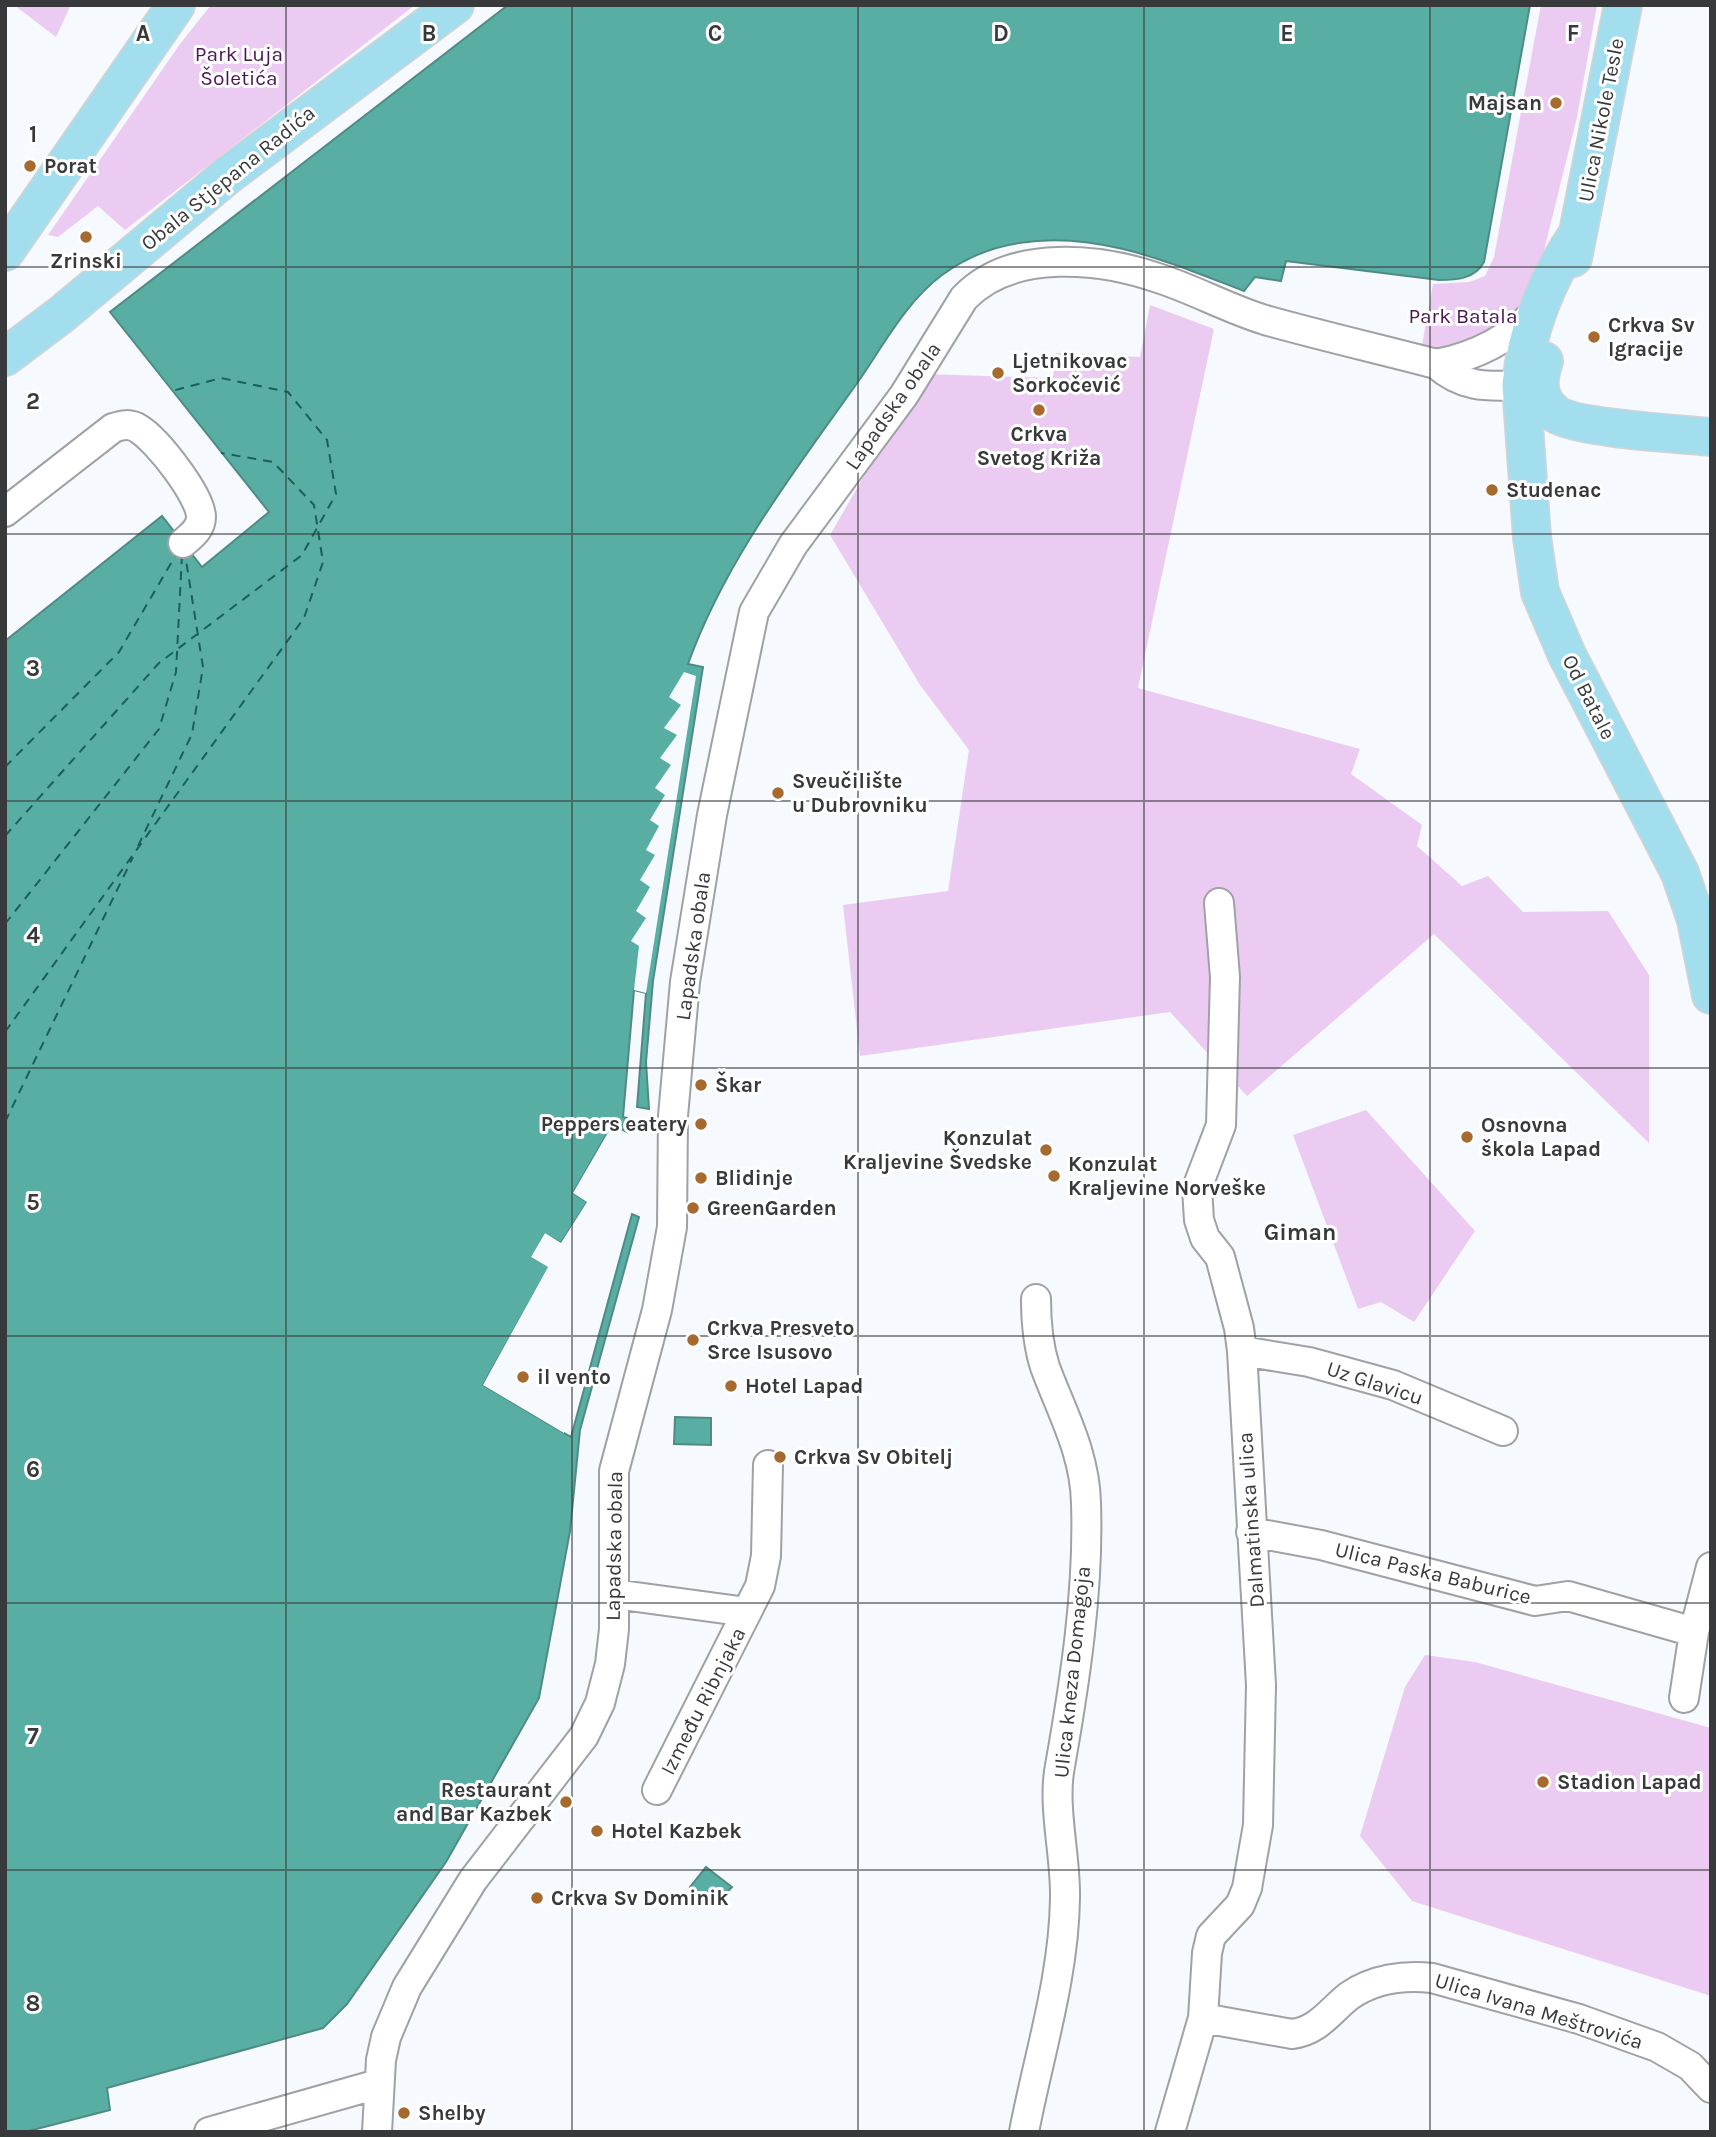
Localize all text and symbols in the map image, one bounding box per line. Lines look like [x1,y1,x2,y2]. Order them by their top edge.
text: A [136,20,150,47]
text: B [422,20,436,47]
text: C [708,20,722,47]
text: D [993,20,1009,47]
text: E [1280,20,1294,47]
text: F [1567,20,1579,47]
street label: Ulica Nikole Tesle [1573,36,1629,204]
park label: Park Luja Šoletića [195,42,283,90]
place label: Majsan [1468,91,1542,115]
marker: Majsan [1548,95,1564,111]
street label: Obala Stjepana Radića [136,101,320,255]
text: 1 [29,121,37,148]
place label: Porat [44,154,97,178]
marker: Porat [22,158,38,174]
marker: Zrinski [78,229,94,245]
place label: Zrinski [50,249,122,273]
park label: Park Batala [1408,304,1518,328]
place label: Crkva Sv Igracije [1608,313,1695,361]
marker: Crkva Sv Igracije [1586,329,1602,345]
street label: Lapadska obala [840,338,946,474]
place label: Ljetnikovac Sorkočević [1012,349,1127,397]
marker: Ljetnikovac Sorkočević [990,365,1006,381]
text: 2 [26,388,40,415]
marker: Crkva Svetog Križa [1031,402,1047,418]
place label: Crkva Svetog Križa [977,422,1101,470]
place label: Studenac [1506,478,1601,502]
marker: Studenac [1484,482,1500,498]
street label: Od Batale [1557,651,1621,743]
text: 3 [26,655,40,682]
place label: Sveučilište u Dubrovniku [792,769,928,817]
marker: Sveučilište u Dubrovniku [770,785,786,801]
street label: Lapadska obala [671,870,715,1022]
text: 4 [26,922,40,949]
place label: Škar [715,1071,762,1097]
marker: Škar [693,1077,709,1093]
place label: Peppers eatery [541,1112,687,1136]
place label: Osnovna škola Lapad [1481,1113,1601,1161]
marker: Peppers eatery [693,1116,709,1132]
place label: Konzulat Kraljevine Švedske [843,1126,1032,1174]
marker: Osnovna škola Lapad [1459,1129,1475,1145]
marker: Konzulat Kraljevine Švedske [1038,1142,1054,1158]
place label: Konzulat Kraljevine Norveške [1068,1152,1266,1200]
place label: Blidinje [715,1166,793,1190]
marker: Konzulat Kraljevine Norveške [1046,1168,1062,1184]
marker: Blidinje [693,1170,709,1186]
text: 5 [26,1189,40,1216]
place label: GreenGarden [707,1196,837,1220]
marker: GreenGarden [685,1200,701,1216]
district label: Giman [1264,1219,1336,1246]
place label: Crkva Presveto Srce Isusovo [707,1316,854,1364]
marker: Crkva Presveto Srce Isusovo [685,1332,701,1348]
street label: Uz Glavicu [1324,1356,1426,1410]
place label: il vento [537,1365,611,1389]
marker: il vento [515,1369,531,1385]
place label: Hotel Lapad [745,1374,863,1398]
marker: Hotel Lapad [723,1378,739,1394]
street label: Dalmatinska ulica [1233,1431,1269,1609]
place label: Crkva Sv Obitelj [794,1445,953,1469]
marker: Crkva Sv Obitelj [772,1449,788,1465]
text: 6 [26,1456,40,1483]
street label: Lapadska obala [601,1471,627,1621]
street label: Ulica Paska Baburice [1333,1537,1533,1609]
street label: Ulica kneza Domagoja [1049,1565,1095,1779]
street label: Između Ribnjaka [655,1623,751,1779]
text: 7 [27,1723,39,1750]
place label: Stadion Lapad [1557,1770,1702,1794]
marker: Stadion Lapad [1535,1774,1551,1790]
place label: Restaurant and Bar Kazbek [396,1778,553,1826]
marker: Restaurant and Bar Kazbek [558,1794,574,1810]
place label: Hotel Kazbek [611,1819,742,1843]
marker: Hotel Kazbek [589,1823,605,1839]
place label: Crkva Sv Dominik [551,1886,729,1910]
marker: Crkva Sv Dominik [529,1890,545,1906]
street label: Ulica Ivana Meštrovića [1432,1968,1646,2054]
text: 8 [26,1990,40,2017]
place label: Shelby [418,2101,486,2125]
marker: Shelby [396,2105,412,2121]

